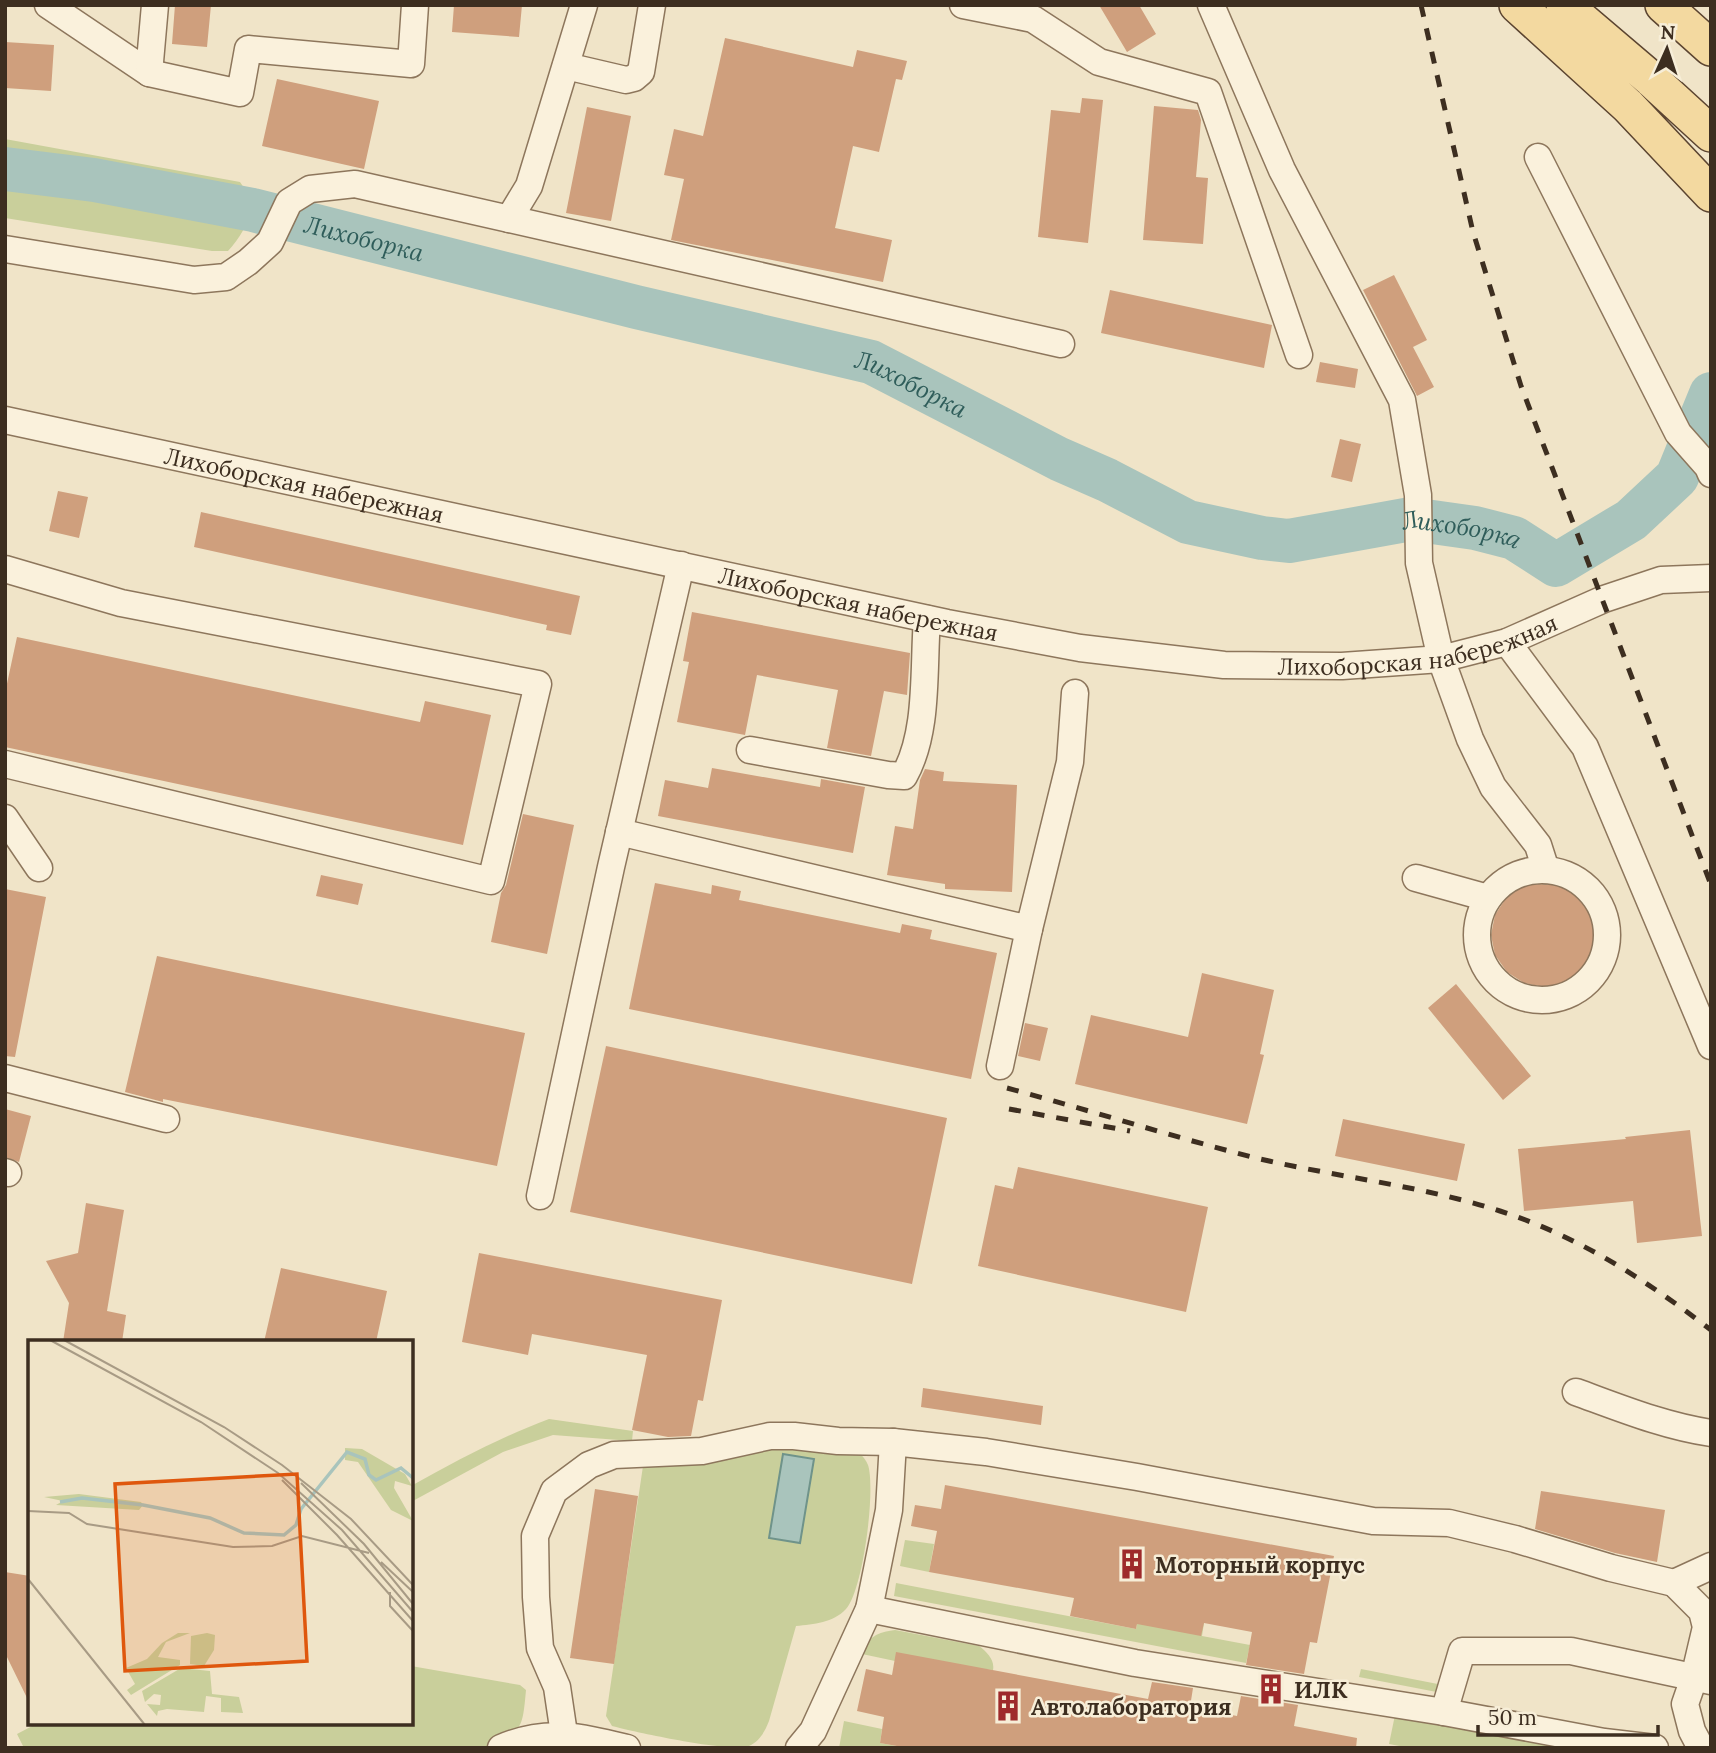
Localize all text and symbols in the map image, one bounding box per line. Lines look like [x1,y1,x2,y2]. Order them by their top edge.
north arrow [1632,14,1702,84]
text: N [1660,20,1676,44]
water label: Лихоборка [301,208,428,268]
water label: Лихоборка [852,343,973,425]
street label: Лихоборская набережная [162,440,446,529]
water label: Лихоборка [1398,503,1529,555]
street label: Лихоборская набережная [716,560,1001,647]
street label: Лихоборская набережная [1278,607,1561,681]
inset map [28,1340,413,1725]
building icon: Моторный корпус [1115,1547,1149,1581]
place label: Моторный корпус [1155,1550,1365,1579]
building icon: ИЛК [1254,1672,1288,1706]
place label: ИЛК [1294,1675,1348,1704]
building icon: Автолаборатория [991,1689,1025,1723]
place label: Автолаборатория [1031,1692,1232,1721]
scale bar [1478,1694,1658,1738]
text: 50 m [1488,1704,1537,1731]

